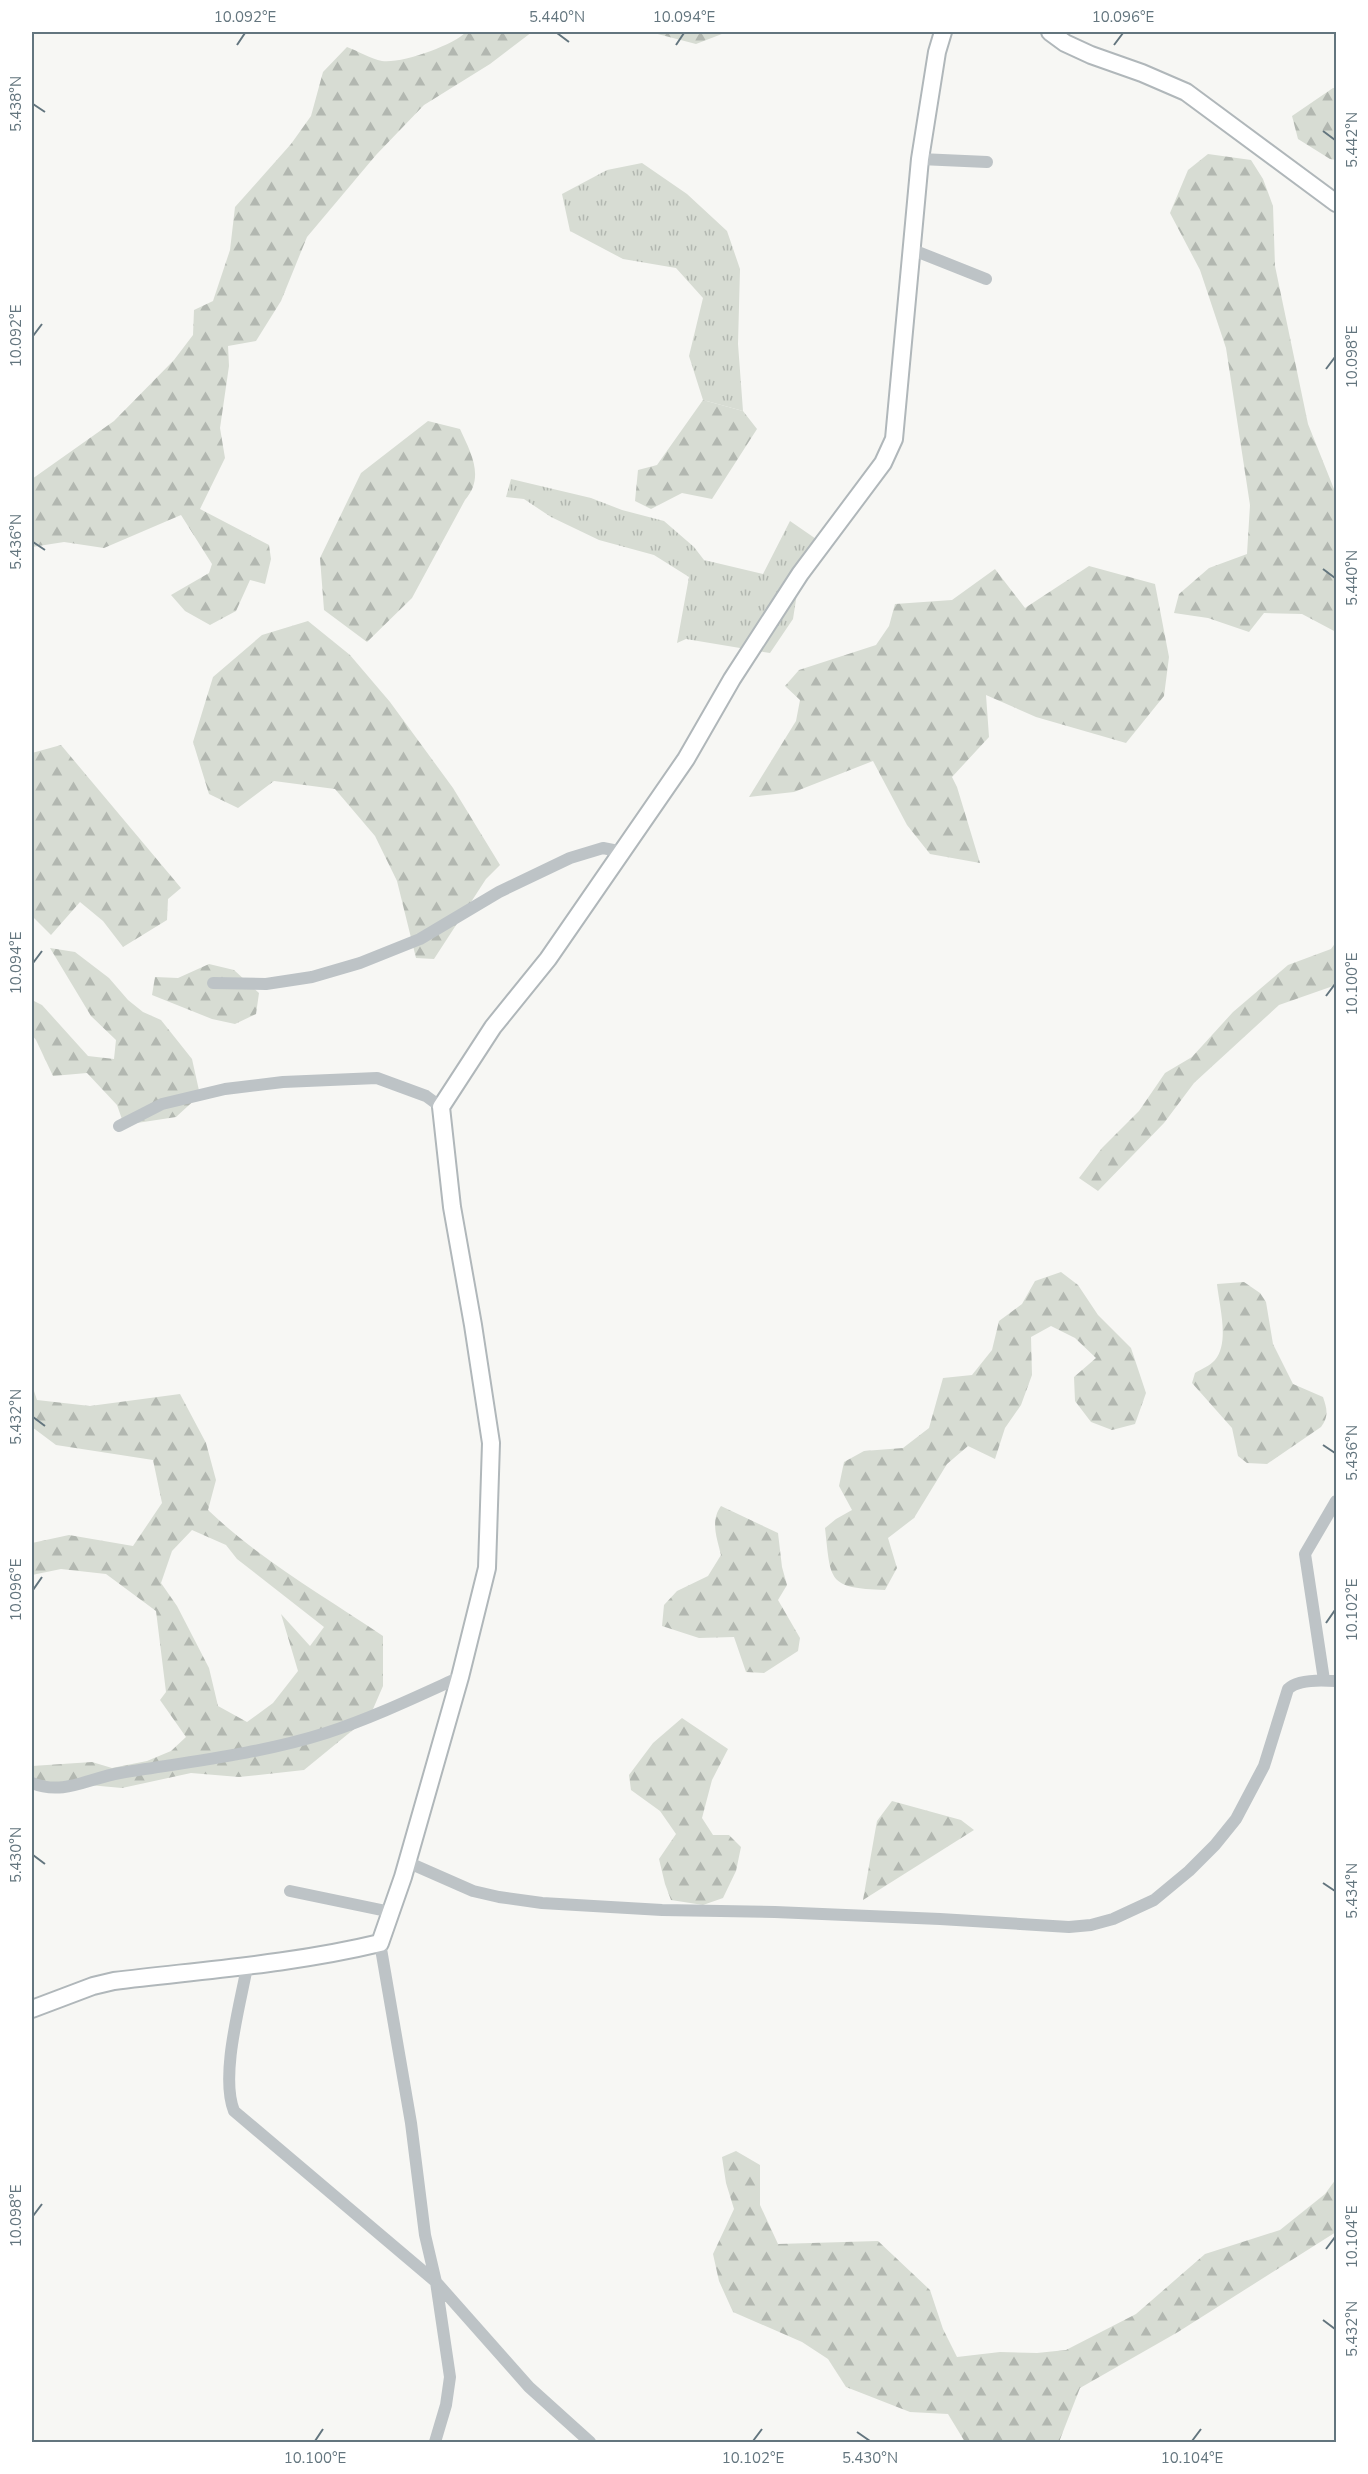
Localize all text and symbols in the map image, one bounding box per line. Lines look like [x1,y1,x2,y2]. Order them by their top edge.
text: 10.092°E [214,7,276,27]
text: 5.440°N [529,7,585,27]
text: 10.094°E [653,7,715,27]
text: 10.096°E [1092,7,1154,27]
text: 5.438°N [6,76,26,132]
text: 5.442°N [1342,112,1362,168]
text: 10.092°E [6,305,26,367]
text: 10.098°E [1342,326,1362,388]
text: 5.436°N [6,514,26,570]
text: 5.440°N [1342,550,1362,606]
text: 10.094°E [6,932,26,994]
text: 10.100°E [1342,953,1362,1015]
text: 5.432°N [6,1389,26,1445]
text: 5.436°N [1342,1425,1362,1481]
text: 10.096°E [6,1559,26,1621]
text: 10.102°E [1342,1579,1362,1641]
text: 5.430°N [6,1827,26,1883]
text: 5.434°N [1342,1863,1362,1919]
text: 10.098°E [6,2185,26,2247]
text: 10.104°E [1342,2206,1362,2268]
text: 5.432°N [1342,2301,1362,2357]
text: 10.100°E [284,2448,346,2468]
text: 10.102°E [722,2448,784,2468]
text: 5.430°N [842,2448,898,2468]
text: 10.104°E [1161,2448,1223,2468]

